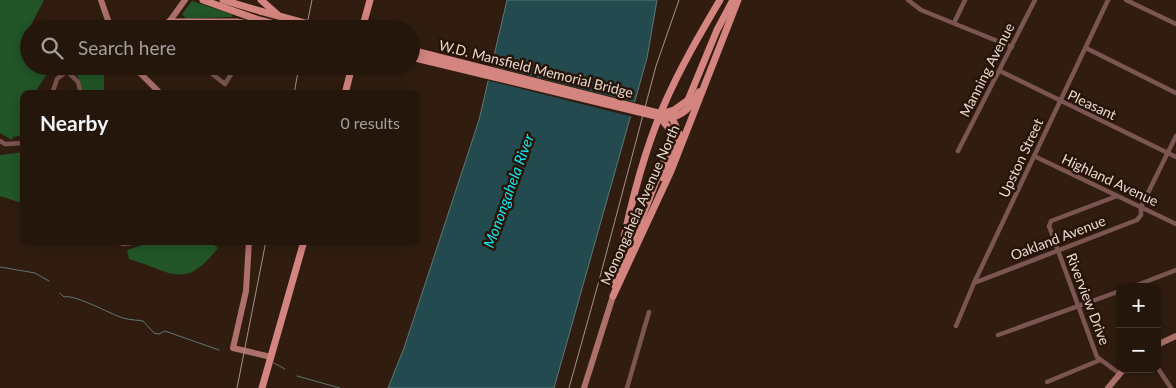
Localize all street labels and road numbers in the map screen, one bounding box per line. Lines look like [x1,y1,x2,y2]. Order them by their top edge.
street label: Manning Avenue [956,20,1018,120]
street label: W.D. Mansfield Memorial Bridge [437,36,635,101]
street label: Pleasant [1065,86,1119,123]
street label: Upston Street [995,116,1046,200]
street label: Monongahela Avenue North [597,122,683,287]
street label: Highland Avenue [1059,150,1161,209]
street label: Oakland Avenue [1008,212,1108,263]
street label: Riverview Drive [1063,250,1114,347]

